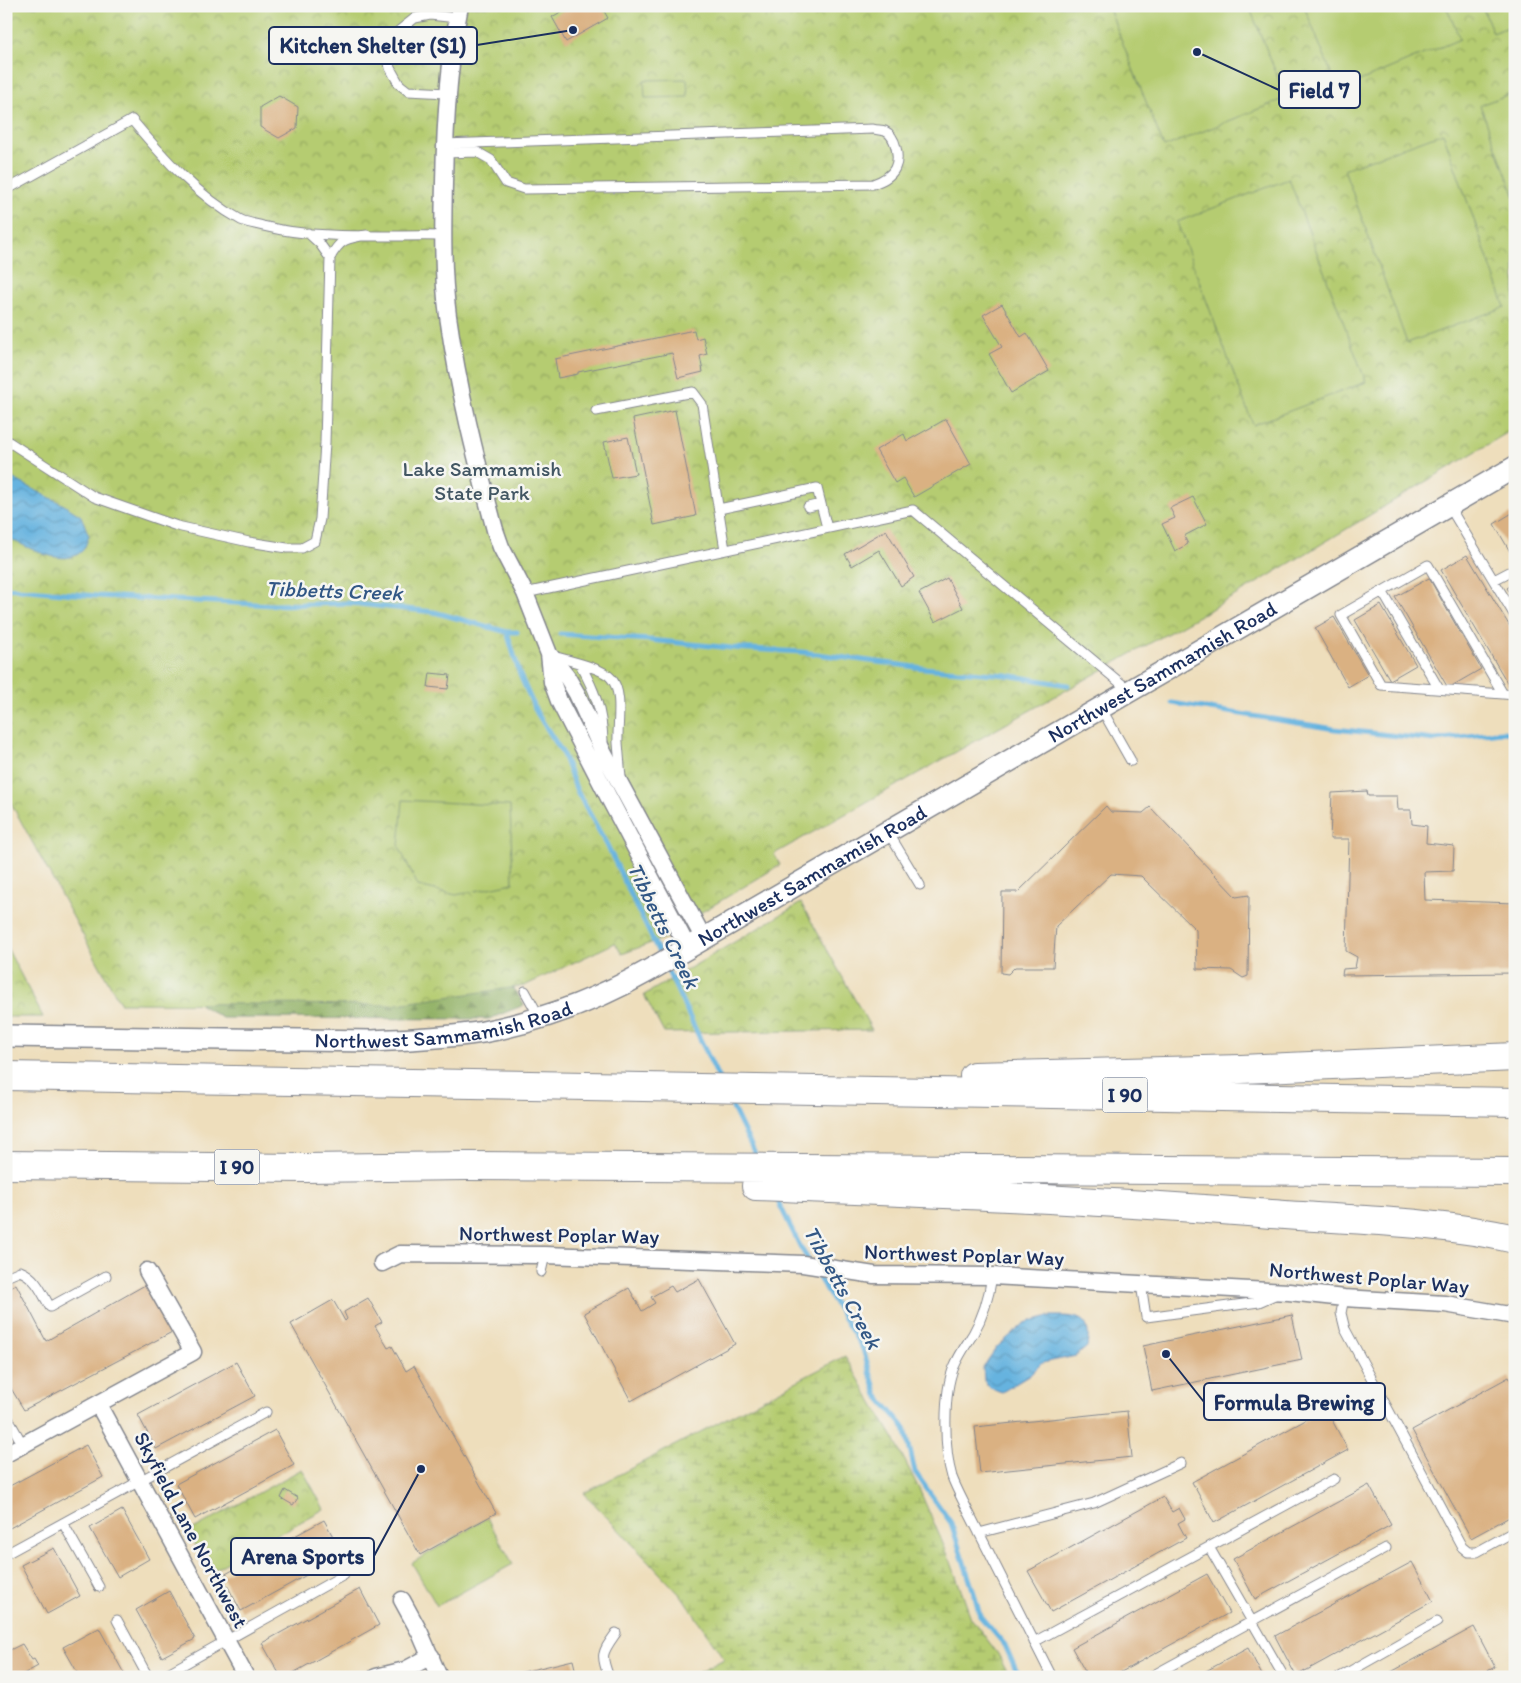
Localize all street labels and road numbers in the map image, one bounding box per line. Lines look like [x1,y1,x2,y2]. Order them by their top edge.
street label: Northwest Sammamish Road [1043,595,1281,748]
street label: Northwest Sammamish Road [693,799,931,951]
street label: Northwest Sammamish Road [315,995,576,1053]
road number: I 90 [1102,1078,1148,1112]
road number: I 90 [214,1150,260,1184]
street label: Northwest Poplar Way [459,1220,660,1249]
street label: Northwest Poplar Way [863,1239,1065,1270]
street label: Northwest Poplar Way [1268,1256,1470,1299]
street label: Skyfield Lane Northwest [129,1427,254,1632]

